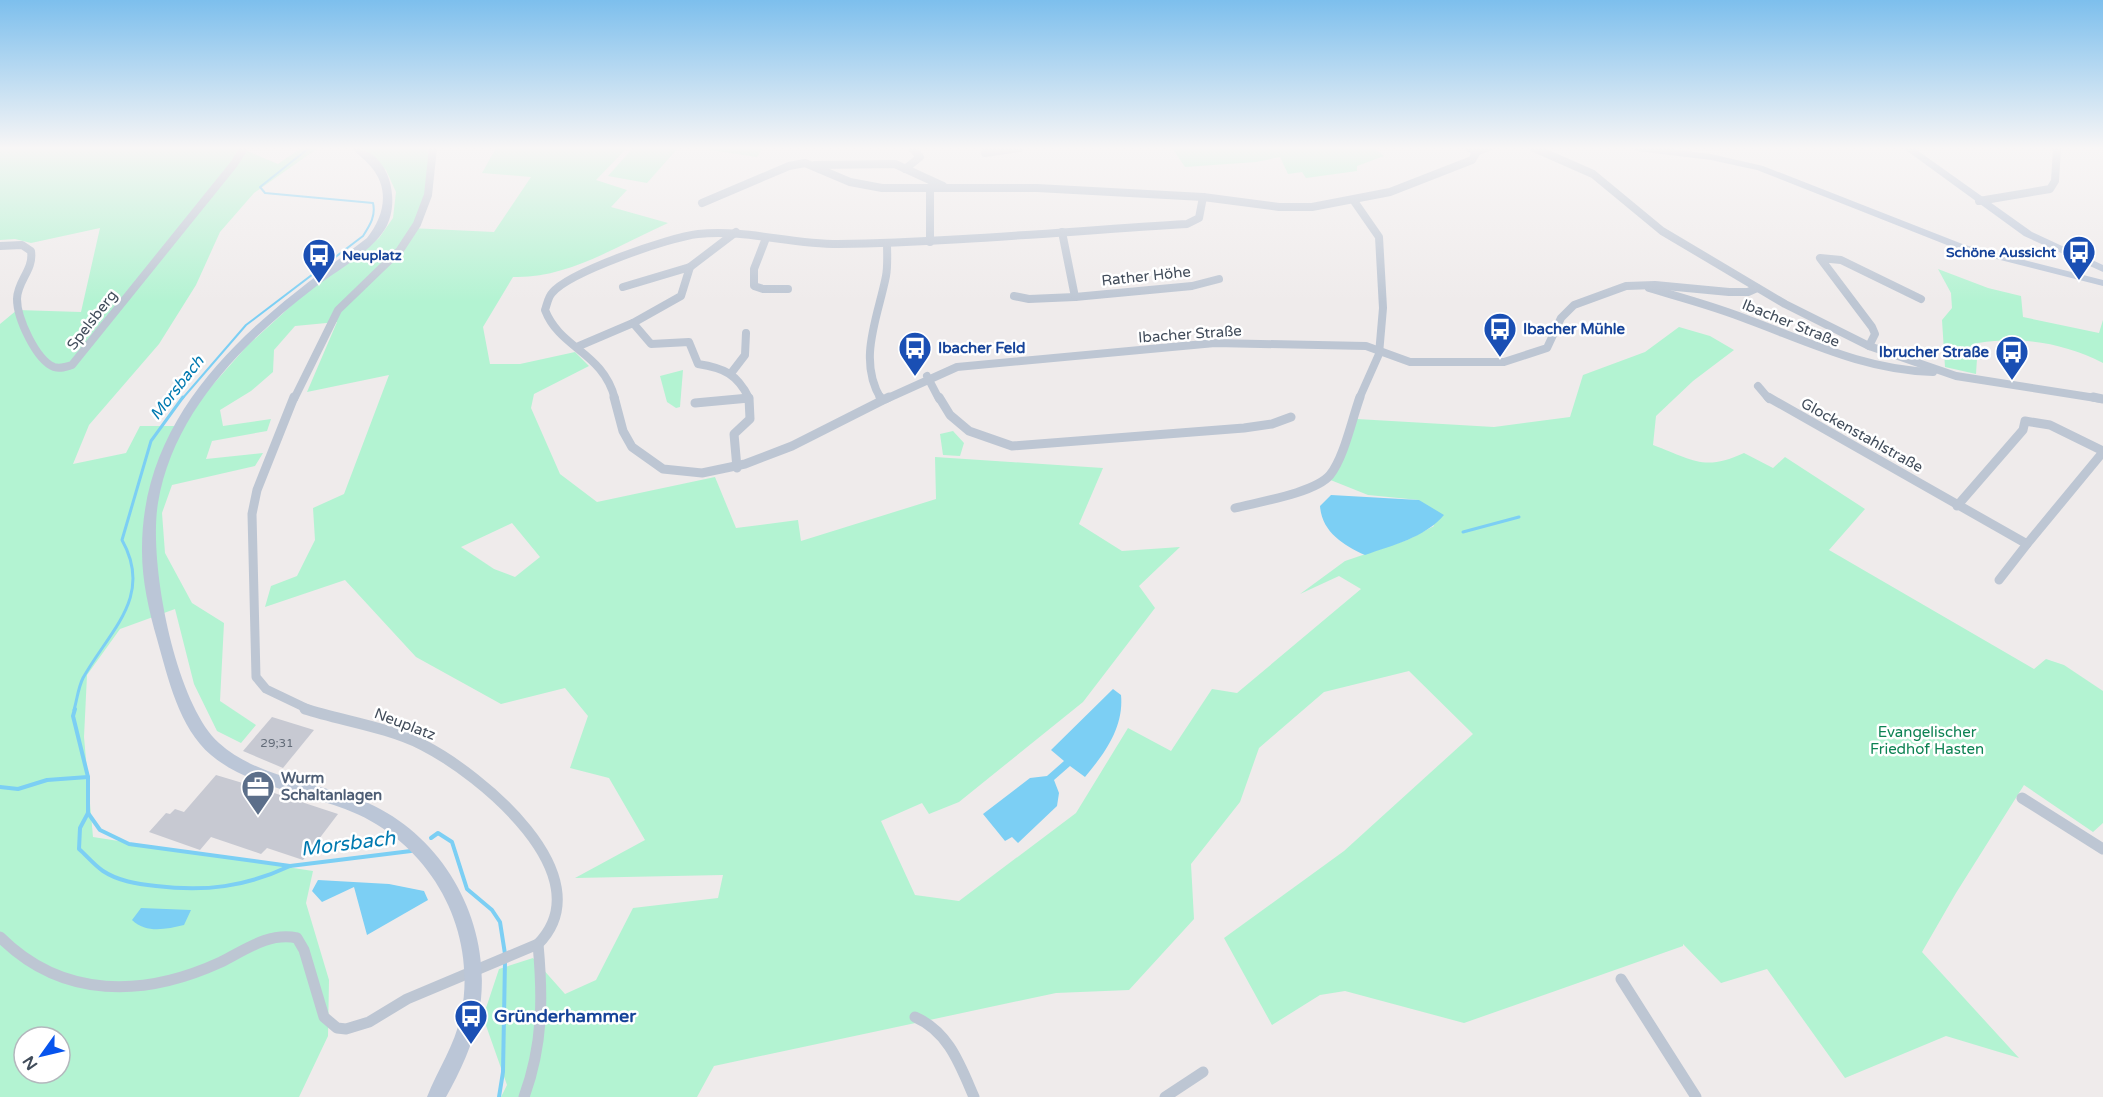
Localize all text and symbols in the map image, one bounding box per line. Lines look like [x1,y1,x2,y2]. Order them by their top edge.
bus stop icon: Schöne Aussicht [2061,234,2097,281]
bus stop icon: Neuplatz [301,237,337,284]
place label: Schöne Aussicht [1946,244,2057,261]
place label: Neuplatz [342,247,402,264]
street label: Rather Höhe [1100,262,1192,290]
street label: Spelsberg [63,287,121,353]
street label: Ibacher Straße [1740,295,1842,351]
bus stop icon: Ibacher Mühle [1482,311,1518,358]
place label: Ibacher Mühle [1523,320,1626,338]
street label: Ibacher Straße [1138,321,1242,347]
bus stop icon: Ibacher Feld [897,330,933,377]
bus stop icon: Ibrucher Straße [1994,334,2030,381]
place label: Ibacher Feld [938,339,1026,357]
place label: Ibrucher Straße [1879,343,1989,361]
water label: Morsbach [146,351,209,424]
street label: Glockenstahlstraße [1798,394,1926,476]
street label: Neuplatz [372,704,438,744]
park label: Evangelischer Friedhof Hasten [1870,723,1984,758]
house number: 29;31 [260,736,294,750]
office icon: Wurm Schaltanlagen [240,769,276,816]
place label: Wurm Schaltanlagen [281,769,382,805]
water label: Morsbach [299,826,397,862]
bus stop icon: Gründerhammer [453,998,489,1045]
place label: Gründerhammer [494,1005,637,1027]
north arrow [12,1025,72,1085]
text: N [19,1052,42,1074]

